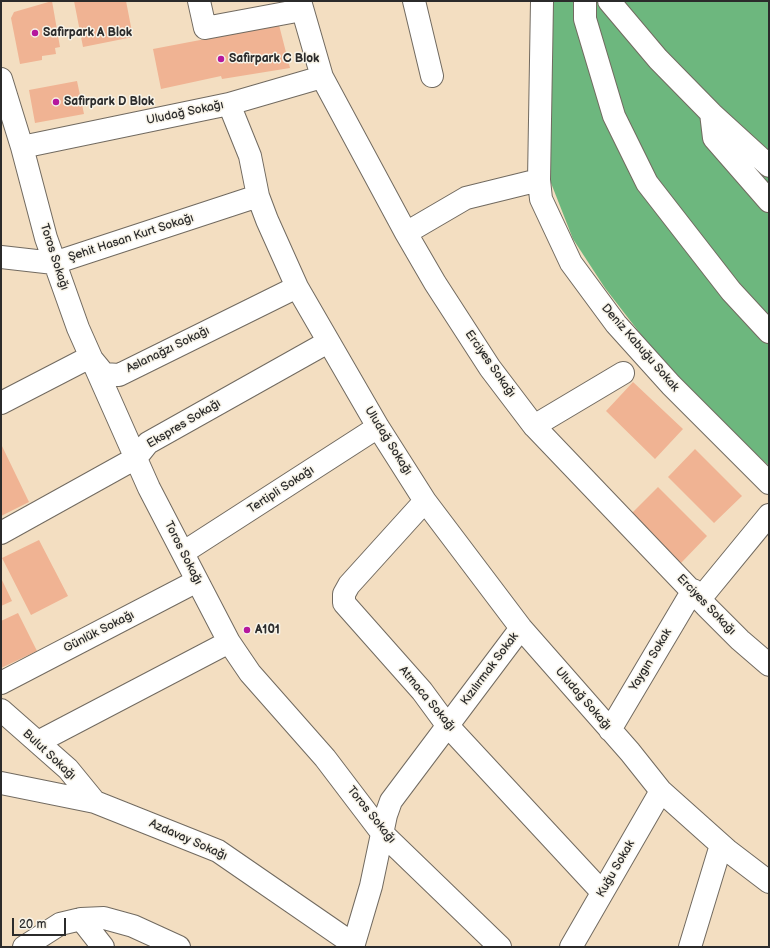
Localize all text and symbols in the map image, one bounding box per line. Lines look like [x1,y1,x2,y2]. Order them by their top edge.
place label: Safirpark A Blok [43,26,132,40]
marker: Safirpark A Blok [30,28,40,38]
place label: Safirpark C Blok [229,52,319,66]
marker: Safirpark C Blok [216,54,226,64]
place label: Safirpark D Blok [64,95,154,109]
marker: Safirpark D Blok [51,97,61,107]
street label: Uludağ Sokağı [145,98,225,128]
street label: Şehit Hasan Kurt Sokağı [67,211,195,265]
street label: Toros Sokağı [36,222,72,292]
street label: Deniz Kabuğu Sokak [598,301,682,395]
street label: Aslanağzı Sokağı [124,324,212,376]
street label: Erciyes Sokağı [462,328,518,400]
street label: Ekspres Sokağı [145,396,223,452]
street label: Uludağ Sokağı [361,404,415,478]
street label: Tertipli Sokağı [245,463,317,517]
street label: Toros Sokağı [161,519,205,587]
street label: Erciyes Sokağı [674,572,738,638]
street label: Günlük Sokağı [61,608,137,656]
place label: A101 [255,623,280,637]
marker: A101 [242,625,252,635]
street label: Yaygın Sokak [627,626,675,694]
street label: Kızılırmak Sokak [458,630,522,708]
street label: Atmaca Sokağı [396,664,458,734]
street label: Uludağ Sokağı [552,665,614,733]
street label: Bulut Sokağı [19,727,79,783]
street label: Toros Sokağı [344,784,398,846]
street label: Azdavay Sokağı [147,816,229,864]
street label: Kuğu Sokak [594,838,638,900]
scale bar [14,910,68,936]
text: 20 m [19,917,46,932]

